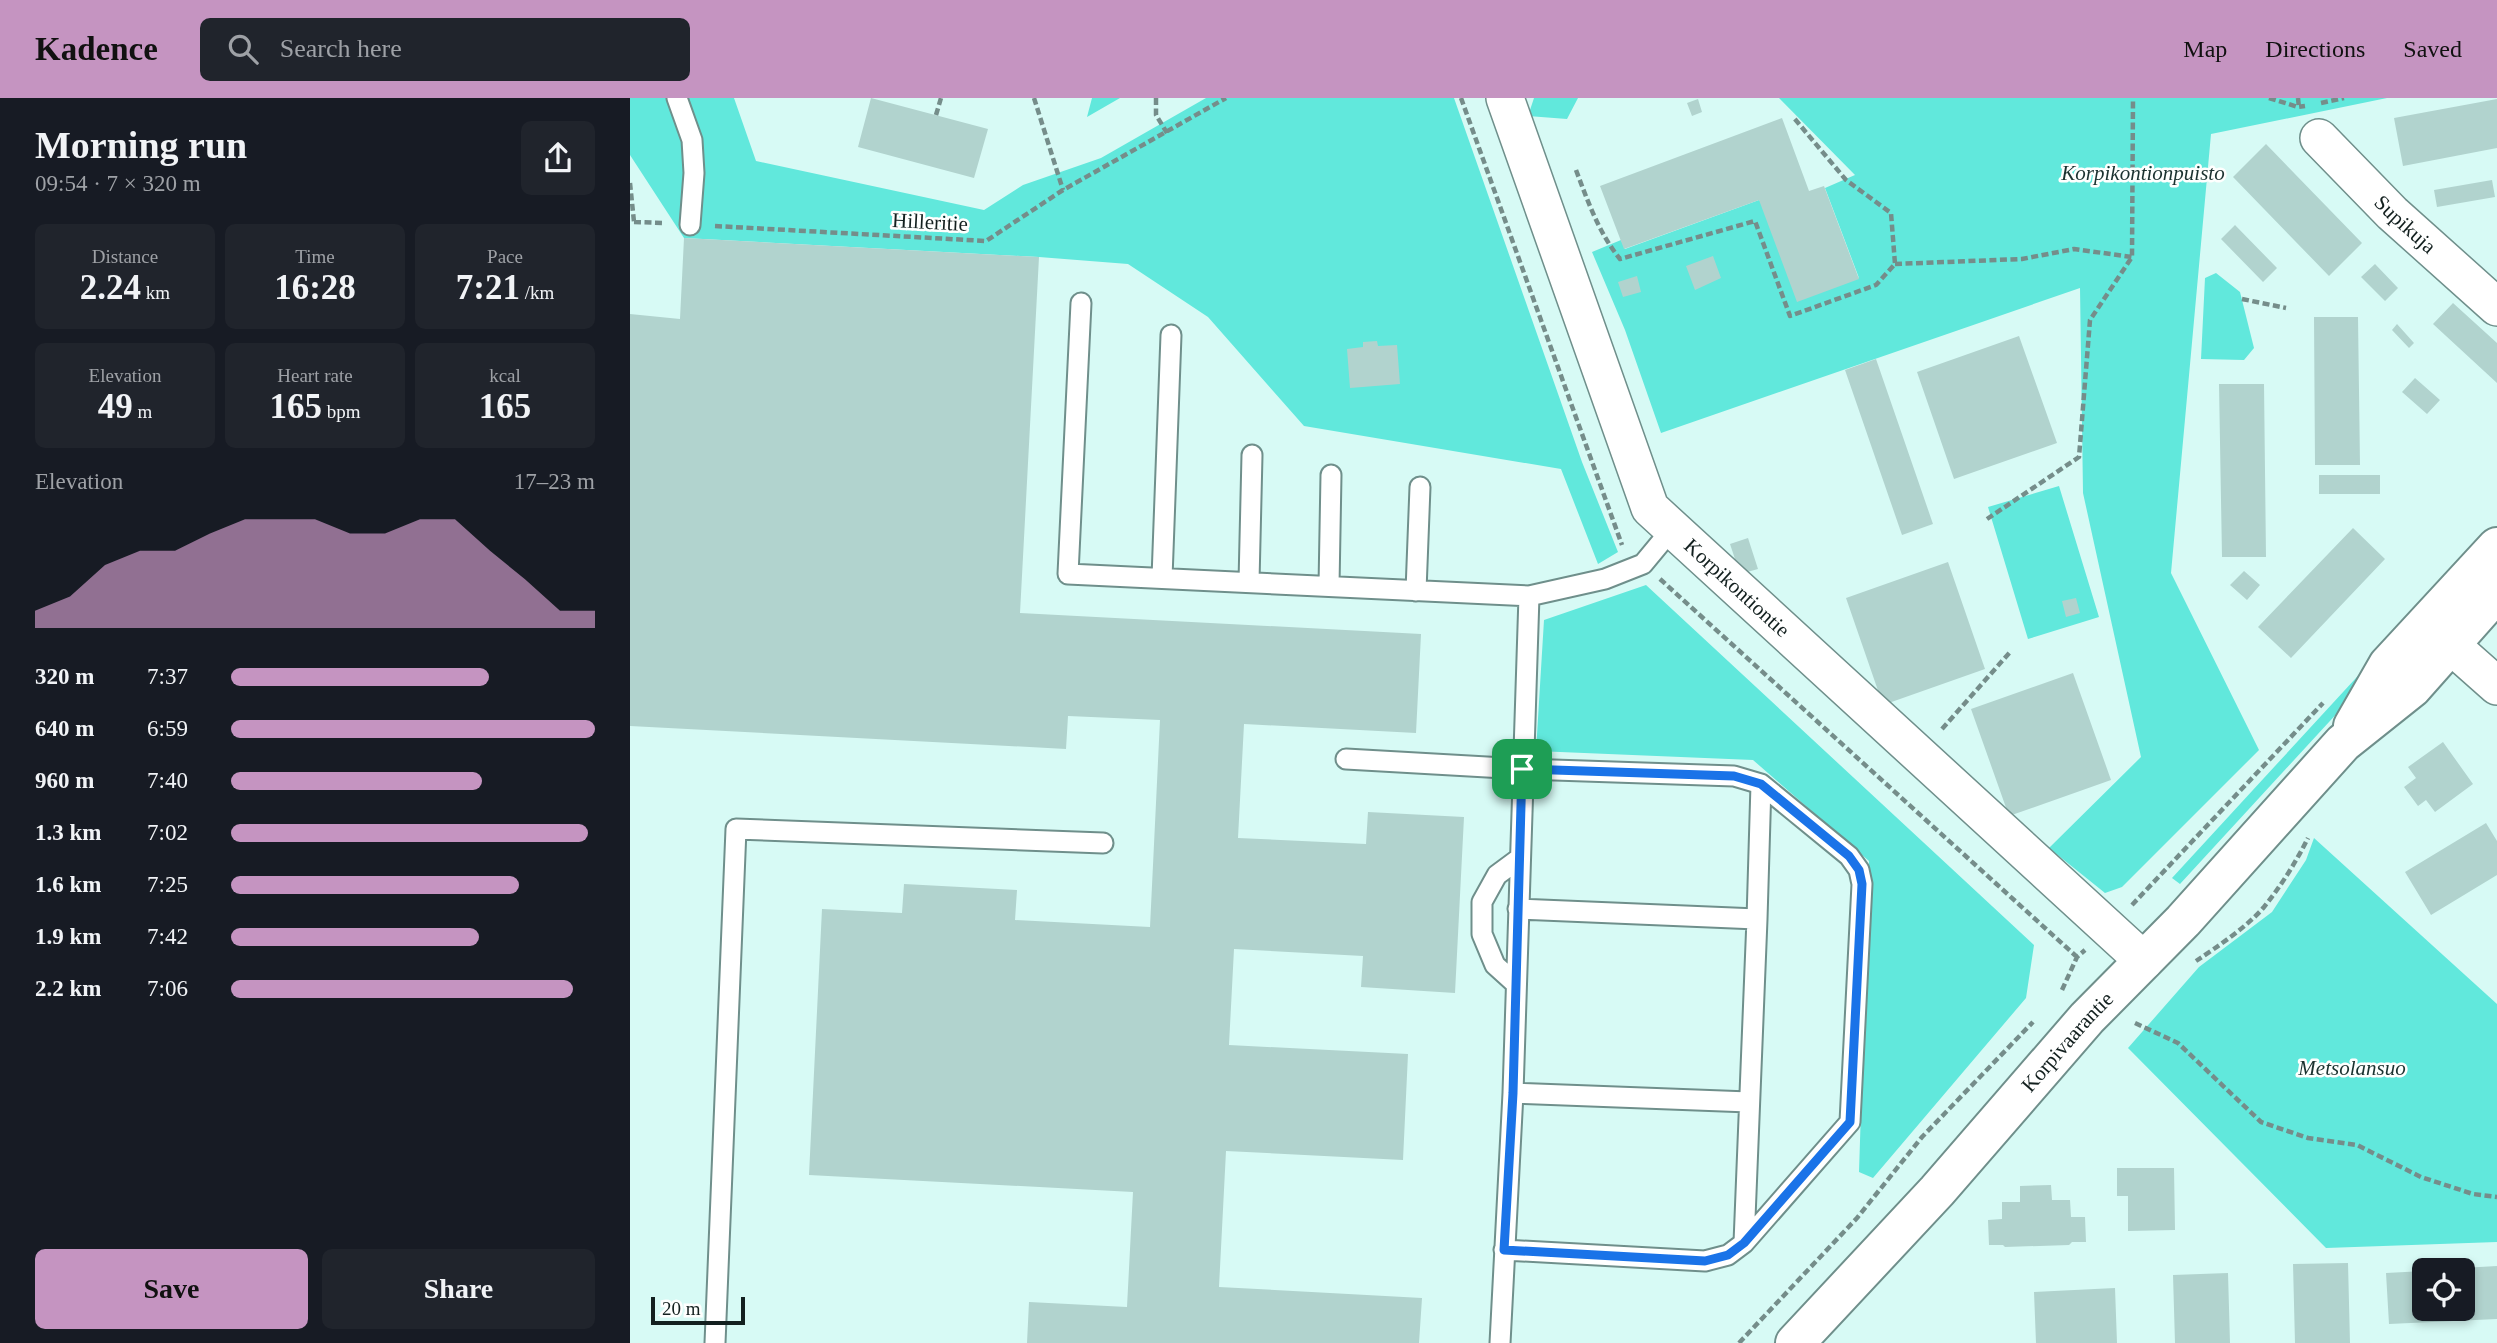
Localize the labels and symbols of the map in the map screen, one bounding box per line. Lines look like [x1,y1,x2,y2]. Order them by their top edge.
park label: Korpikontionpuisto [2060,161,2225,185]
street label: Supikuja [2369,190,2441,259]
street label: Hilleritie [892,208,968,236]
street label: Korpikontiontie [1679,534,1795,642]
pin [1492,739,1552,799]
street label: Korpivaarantie [2016,987,2118,1097]
park label: Metsolansuo [2297,1056,2406,1080]
scale bar [651,1294,746,1326]

